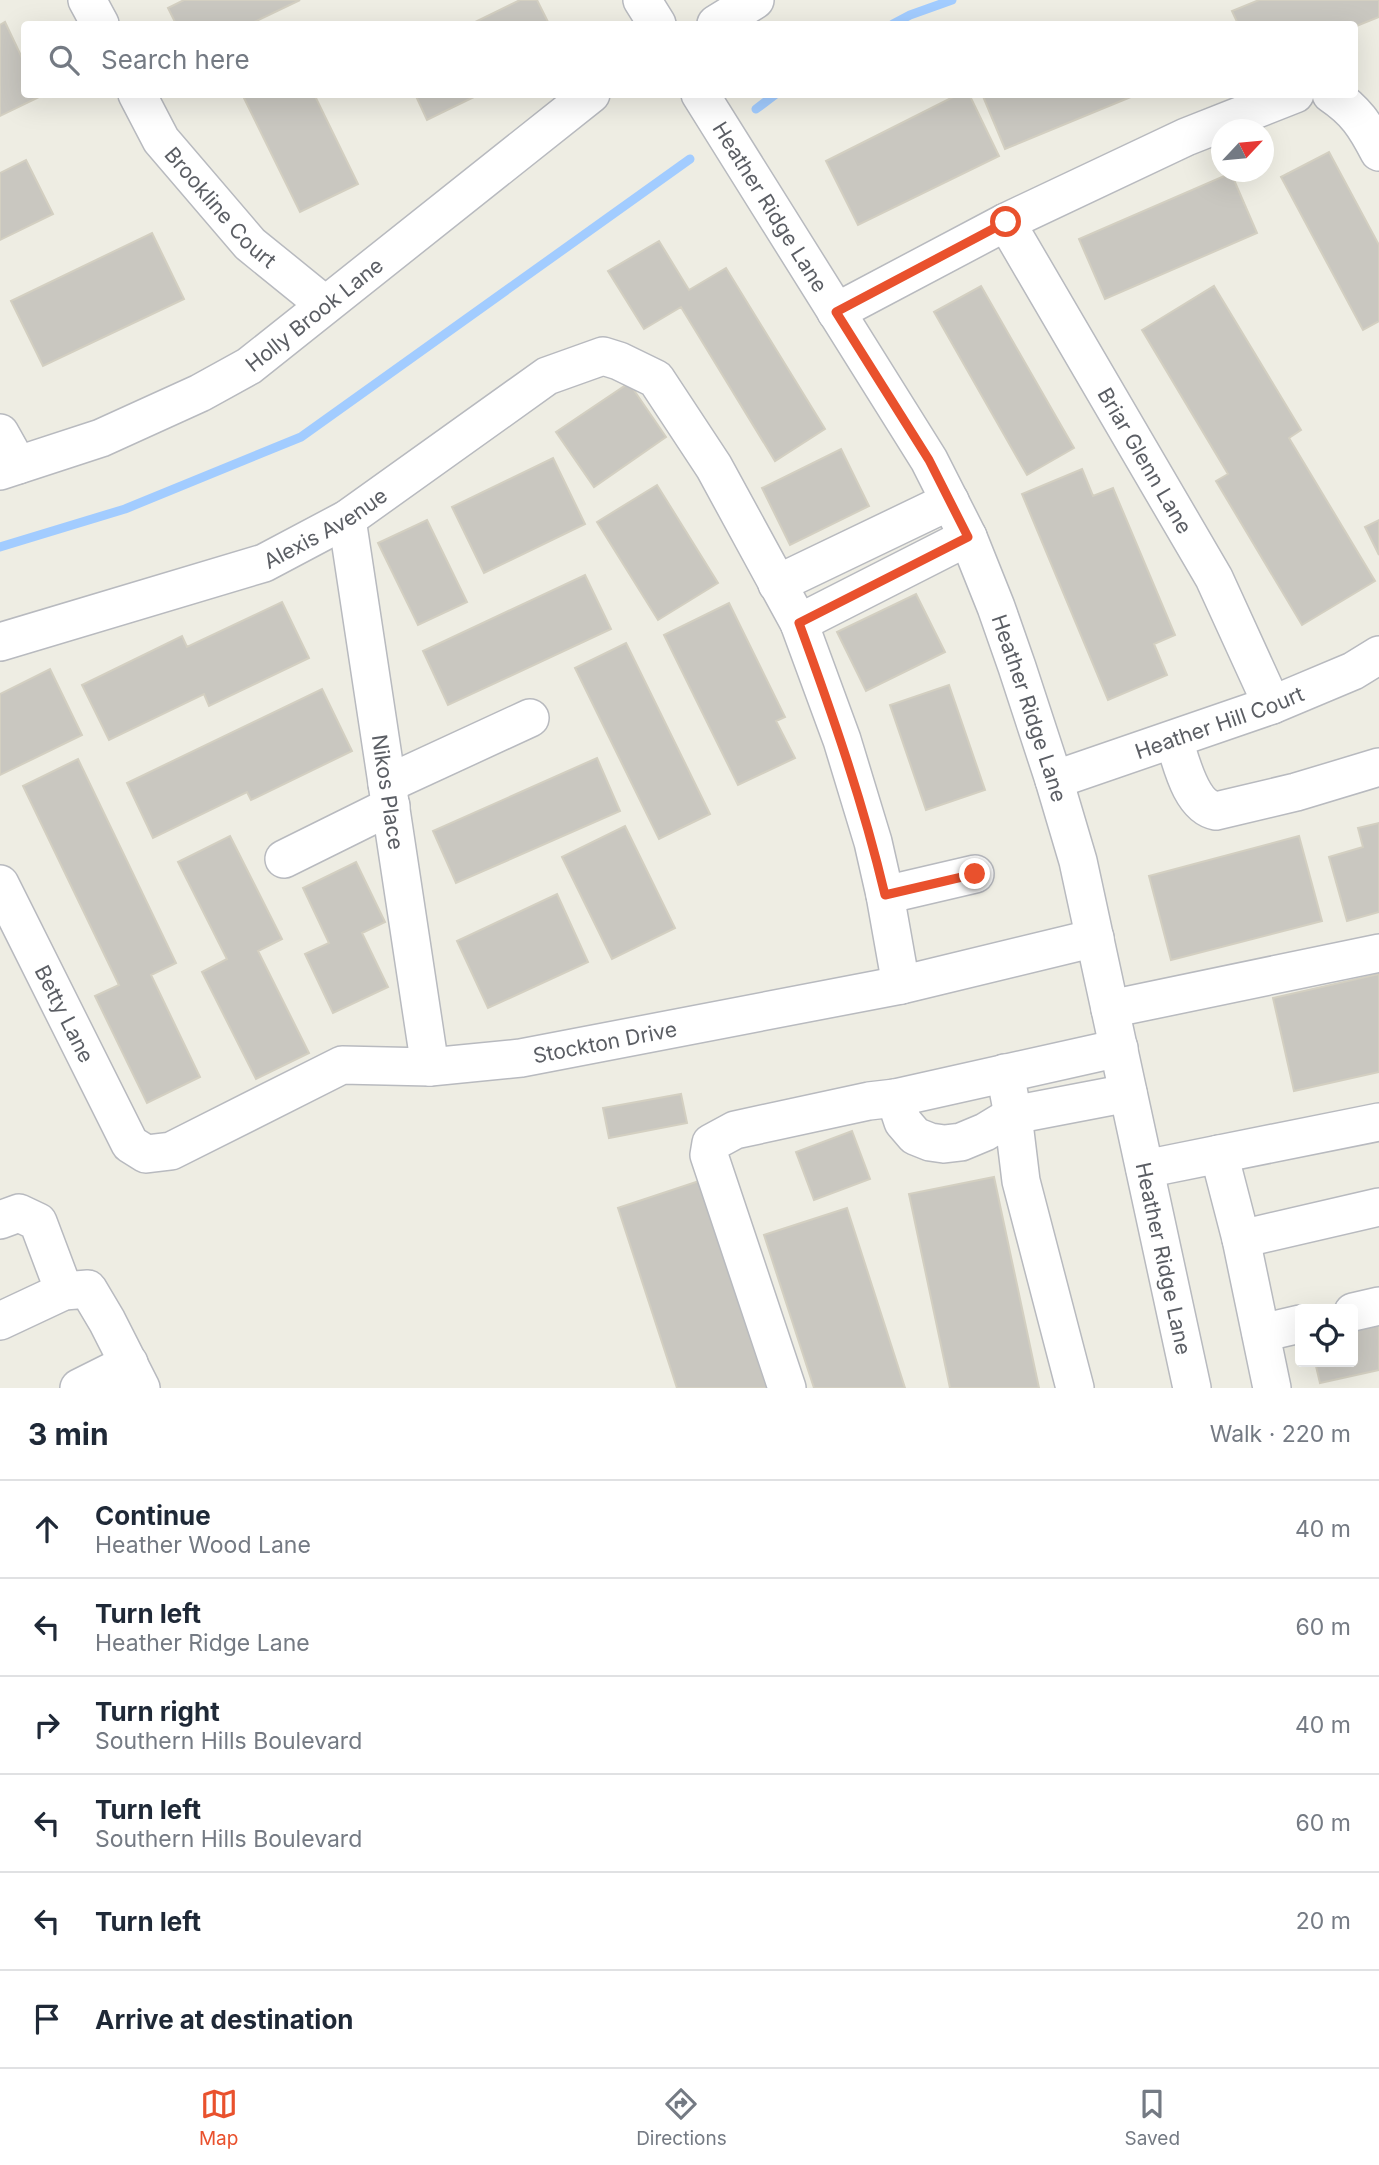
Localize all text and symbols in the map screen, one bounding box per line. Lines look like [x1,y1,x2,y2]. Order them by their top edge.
search box [21,21,1358,98]
icon: search [45,41,83,79]
text: Search here [101,44,250,75]
street label: Heather Ridge Lane [708,117,833,296]
north arrow [1211,119,1274,182]
street label: Brookline Court [160,142,282,273]
route start [990,206,1021,237]
street label: Holly Brook Lane [240,252,388,377]
street label: Briar Glenn Lane [1093,383,1198,538]
street label: Alexis Avenue [259,482,392,574]
street label: Heather Ridge Lane [987,611,1072,805]
street label: Heather Hill Court [1131,681,1308,764]
street label: Nikos Place [367,733,409,851]
route end [959,858,990,889]
street label: Betty Lane [30,961,100,1067]
street label: Stockton Drive [531,1016,679,1068]
street label: Heather Ridge Lane [1131,1160,1197,1357]
map controls [1295,1304,1358,1367]
button: locate [1295,1304,1358,1367]
text: 3 min [28,1416,109,1452]
text: Walk · 220 m [1210,1420,1351,1448]
text: Continue [95,1500,211,1531]
icon: ahead [28,1510,66,1548]
text: 40 m [1295,1515,1351,1543]
text: Heather Wood Lane [95,1531,311,1559]
text: Turn left [95,1598,201,1629]
icon: left [28,1608,66,1646]
text: 60 m [1296,1613,1351,1641]
text: Heather Ridge Lane [95,1629,310,1657]
text: Turn right [95,1696,220,1727]
icon: right [28,1706,66,1744]
text: 40 m [1295,1711,1351,1739]
text: Southern Hills Boulevard [95,1727,362,1755]
text: Turn left [95,1794,201,1825]
icon: left [28,1804,66,1842]
text: 60 m [1296,1809,1351,1837]
text: Southern Hills Boulevard [95,1825,362,1853]
icon: left [28,1902,66,1940]
text: Turn left [95,1906,201,1937]
text: 20 m [1296,1907,1351,1935]
icon: arrive [28,2000,66,2038]
text: Arrive at destination [95,2004,354,2035]
tab: Map [199,2085,238,2150]
tab: Directions [636,2085,727,2150]
tab: Saved [1124,2085,1180,2150]

